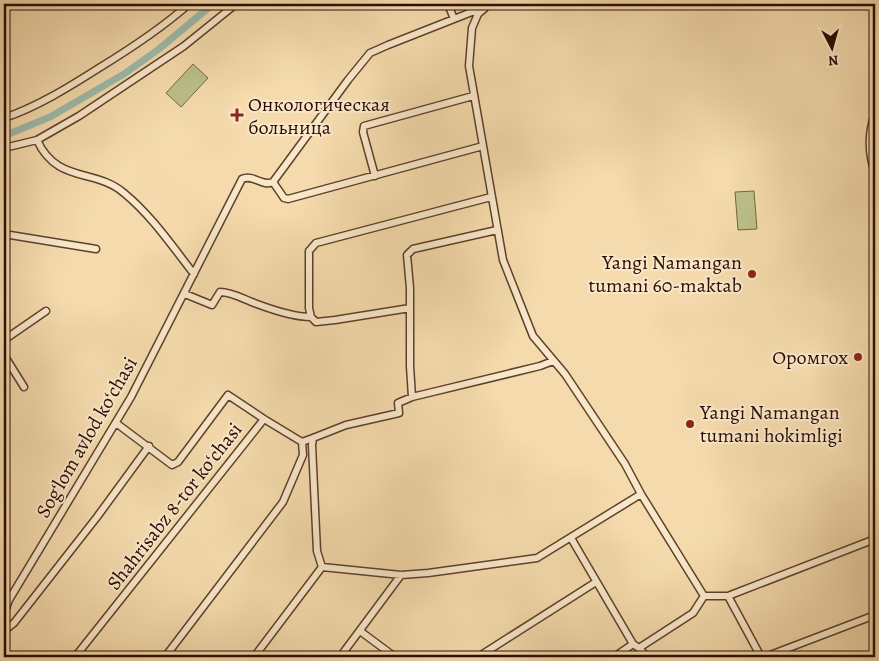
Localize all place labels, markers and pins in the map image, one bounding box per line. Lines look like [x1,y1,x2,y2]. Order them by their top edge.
place label: Онкологическая больница [248,91,390,141]
marker: Онкологическая больница [230,108,244,122]
place label: Yangi Namangan tumani 60-maktab [589,249,742,299]
marker: Yangi Namangan tumani 60-maktab [746,268,758,280]
place label: Оромгох [772,344,848,371]
marker: Оромгох [852,351,864,363]
place label: Yangi Namangan tumani hokimligi [699,399,843,449]
marker: Yangi Namangan tumani hokimligi [684,418,696,430]

